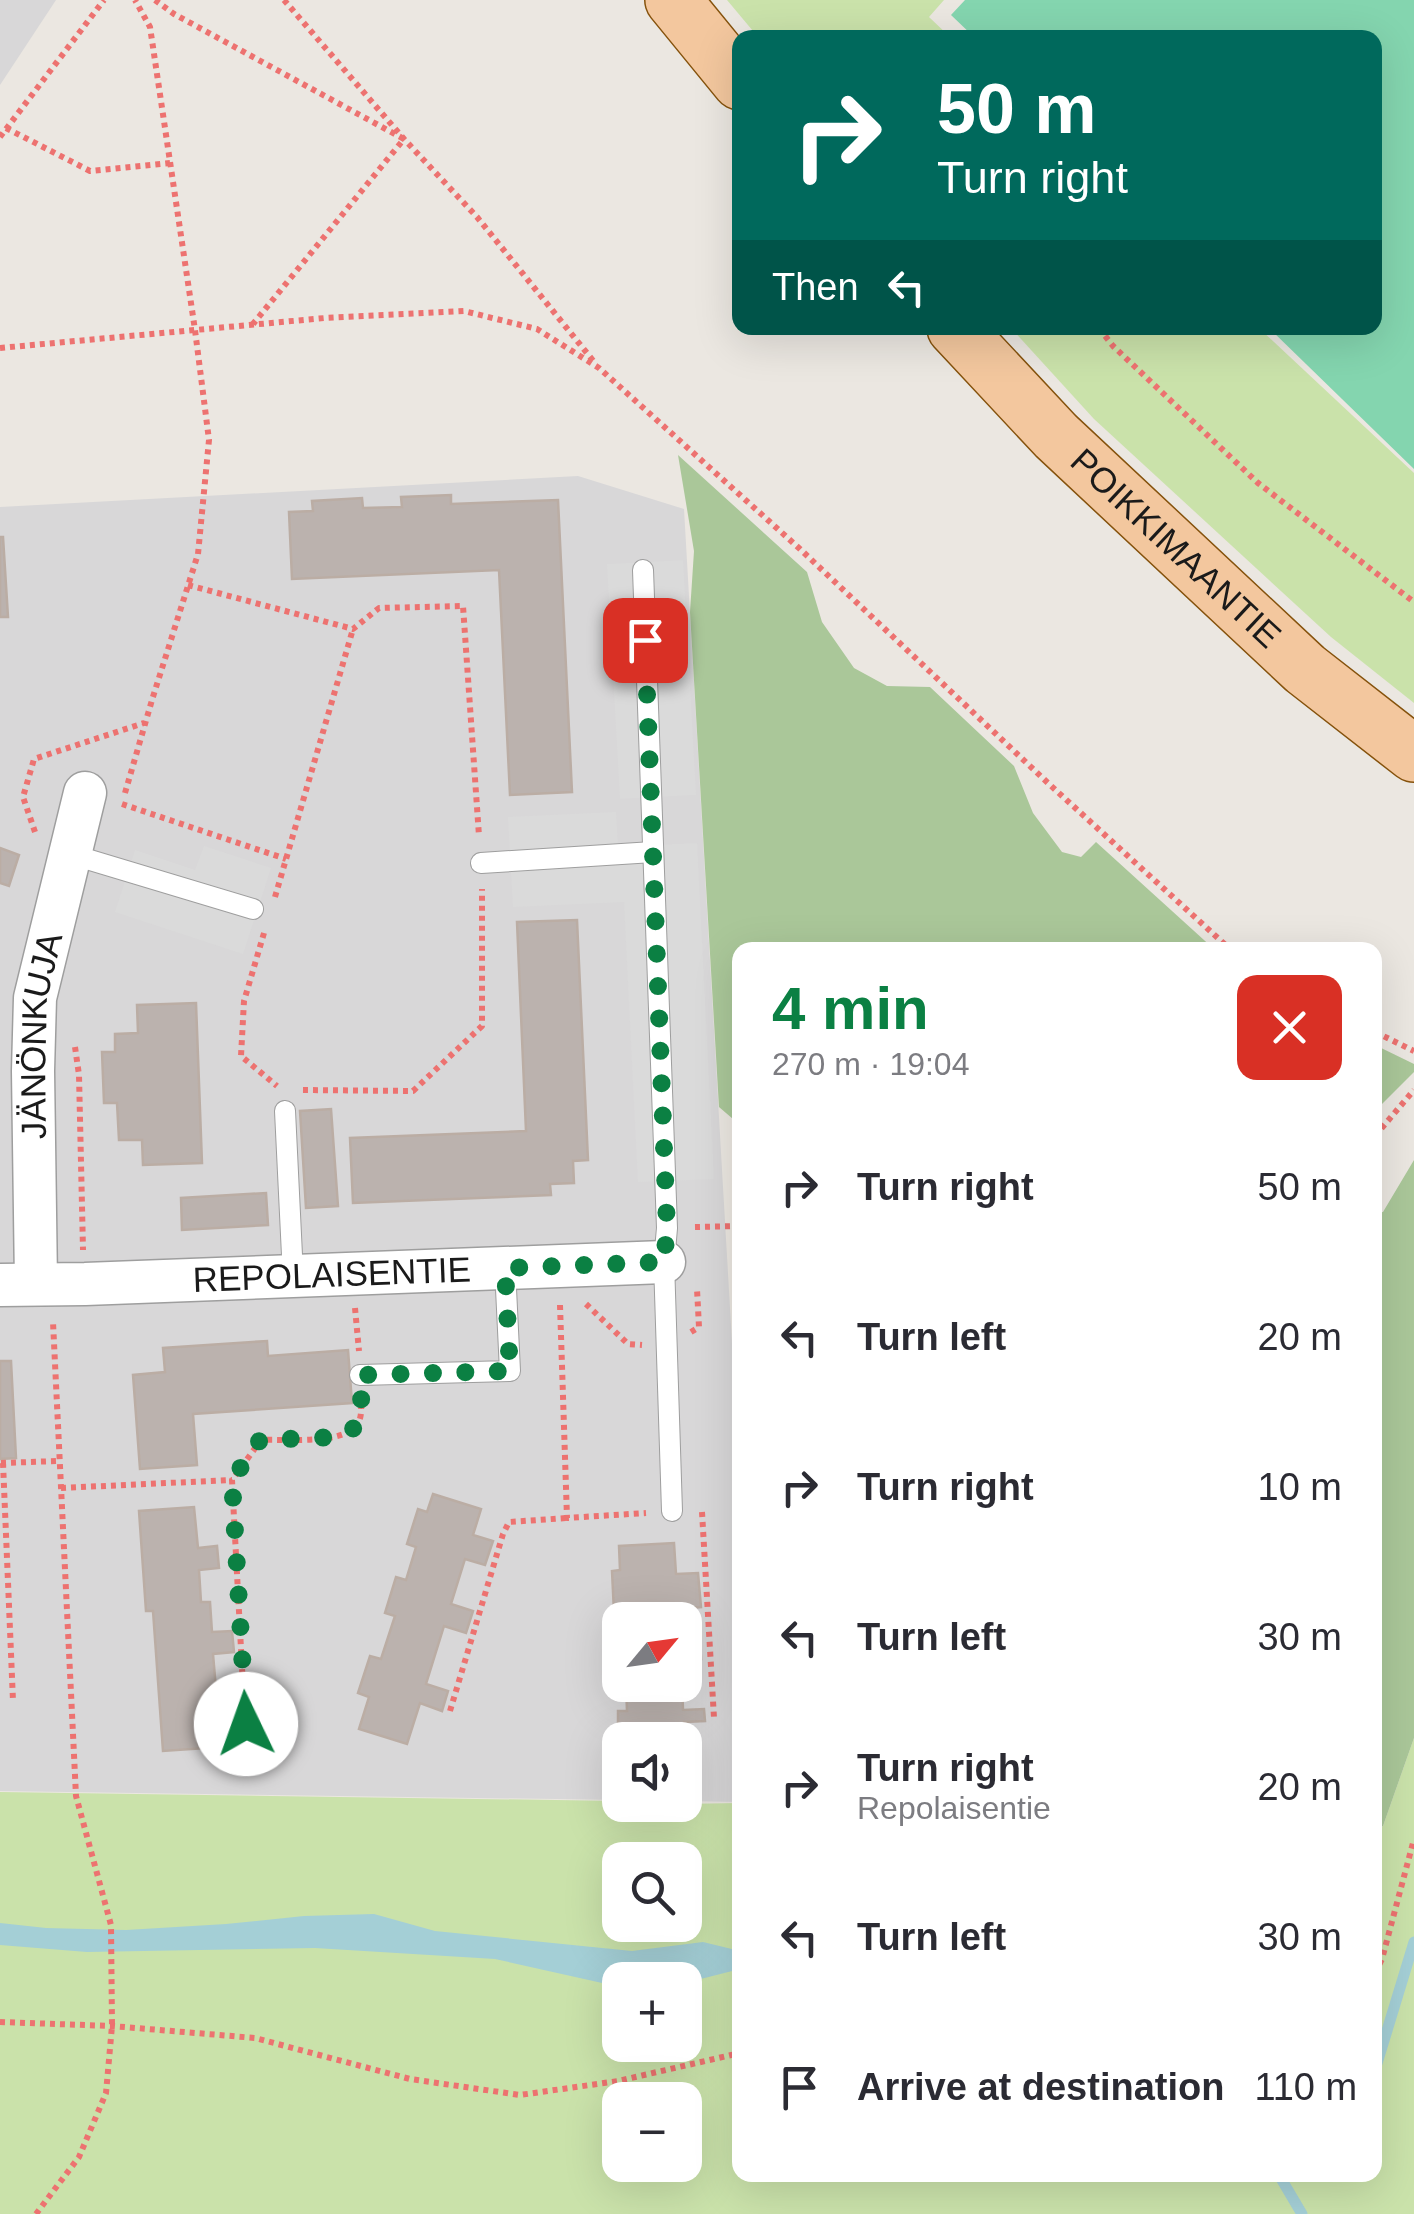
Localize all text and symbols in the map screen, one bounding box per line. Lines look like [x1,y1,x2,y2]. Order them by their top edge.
icon: right [772,70,902,200]
text: 50 m [937,70,1097,148]
text: Turn right [937,152,1128,203]
icon: left [879,260,934,315]
text: Then [772,266,859,308]
street label: POIKKIMAANTIE [1063,440,1289,655]
pin [603,598,688,683]
icon: arrive [618,613,673,668]
street label: JÄNÖNKUJA [13,928,69,1139]
text: 4 min [772,975,929,1042]
button: close [1237,975,1342,1080]
text: 270 m · 19:04 [772,1046,969,1082]
icon: right [772,1160,827,1215]
text: Turn right [857,1166,1034,1208]
text: 50 m [1258,1166,1342,1208]
street label: REPOLAISENTIE [192,1249,472,1299]
icon: left [772,1310,827,1365]
text: Turn left [857,1316,1006,1358]
text: 20 m [1258,1316,1342,1358]
icon: right [772,1460,827,1515]
text: Turn right [857,1466,1034,1508]
text: 10 m [1258,1466,1342,1508]
north arrow [602,1602,702,1702]
map controls [602,1602,702,2182]
icon: left [772,1610,827,1665]
text: Turn left [857,1616,1006,1658]
text: 30 m [1258,1616,1342,1658]
position arrow [194,1672,298,1776]
button: sound [602,1722,702,1822]
text: Turn right [857,1747,1034,1789]
icon: right [772,1760,827,1815]
text: 20 m [1258,1766,1342,1808]
text: Repolaisentie [857,1790,1051,1826]
button: search [602,1842,702,1942]
icon: left [772,1910,827,1965]
text: Turn left [857,1916,1006,1958]
text: 30 m [1258,1916,1342,1958]
button: + [602,1962,702,2062]
icon: arrive [772,2060,827,2115]
text: Arrive at destination [857,2066,1224,2108]
text: 110 m [1254,2066,1357,2108]
button: − [602,2082,702,2182]

